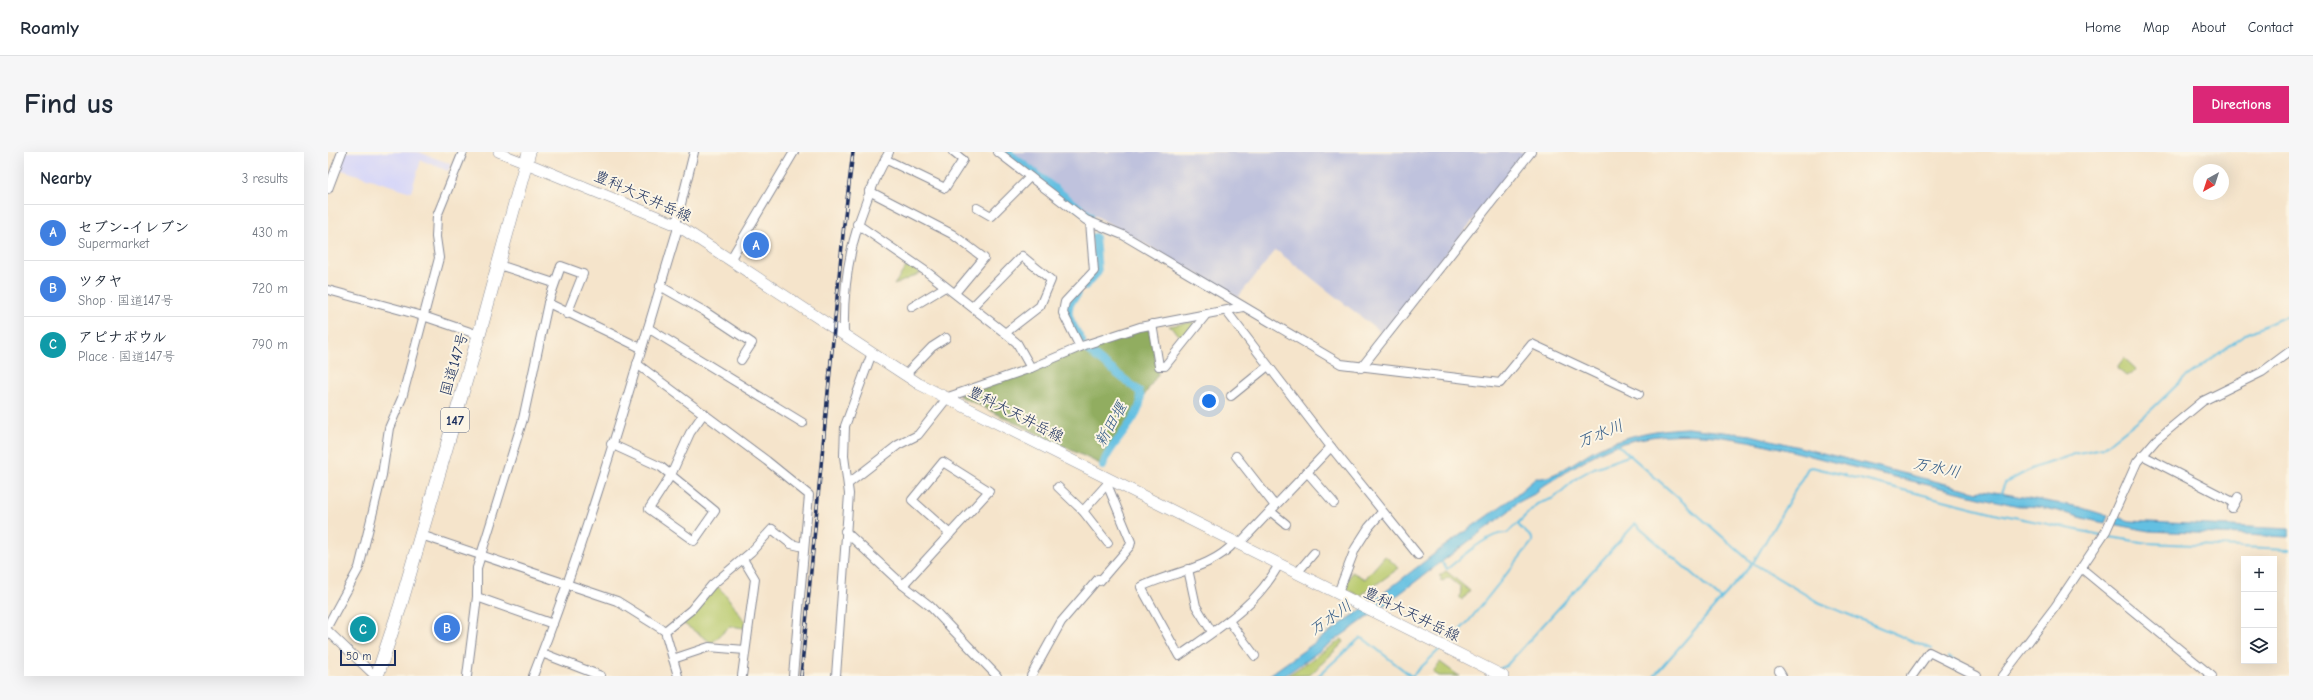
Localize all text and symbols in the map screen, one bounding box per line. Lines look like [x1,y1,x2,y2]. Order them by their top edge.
text: Roamly [20,17,79,39]
text: Home [2085,19,2121,36]
text: Map [2143,19,2169,36]
text: About [2191,19,2226,36]
text: Contact [2248,19,2293,36]
button: Directions [2193,86,2289,123]
text: Find us [24,88,113,120]
north arrow [2193,164,2229,200]
street label: 豊科大天井岳線 [591,166,695,226]
text: Nearby [40,169,91,188]
text: 3 results [242,171,288,186]
text: セブン-イレブン [78,218,189,236]
text: A [49,225,57,240]
text: 430 m [252,225,288,240]
pin: A [743,230,769,260]
text: Supermarket [78,236,149,251]
text: ツタヤ [78,272,123,290]
text: B [49,281,57,296]
text: 720 m [252,281,288,296]
text: Shop · 国道147号 [78,293,173,308]
text: アピナボウル [78,328,167,346]
street label: 国道147号 [436,330,472,398]
text: C [49,337,57,352]
text: 790 m [252,337,288,352]
text: Place · 国道147号 [78,349,175,364]
street label: 豊科大天井岳線 [965,382,1067,446]
your location [1199,391,1219,411]
water label: 新田堰 [1091,397,1132,450]
road number: 147 [441,408,469,432]
water label: 万水川 [1575,417,1626,451]
water label: 万水川 [1911,454,1962,482]
map controls [2241,556,2277,664]
button: + [2241,556,2277,592]
street label: 豊科大天井岳線 [1361,583,1463,645]
button: − [2241,592,2277,628]
water label: 万水川 [1306,597,1355,639]
pin: B [434,613,460,643]
pin: C [350,614,376,644]
button: layers [2241,628,2277,664]
scale bar [340,648,396,667]
text: 50 m [346,650,371,663]

